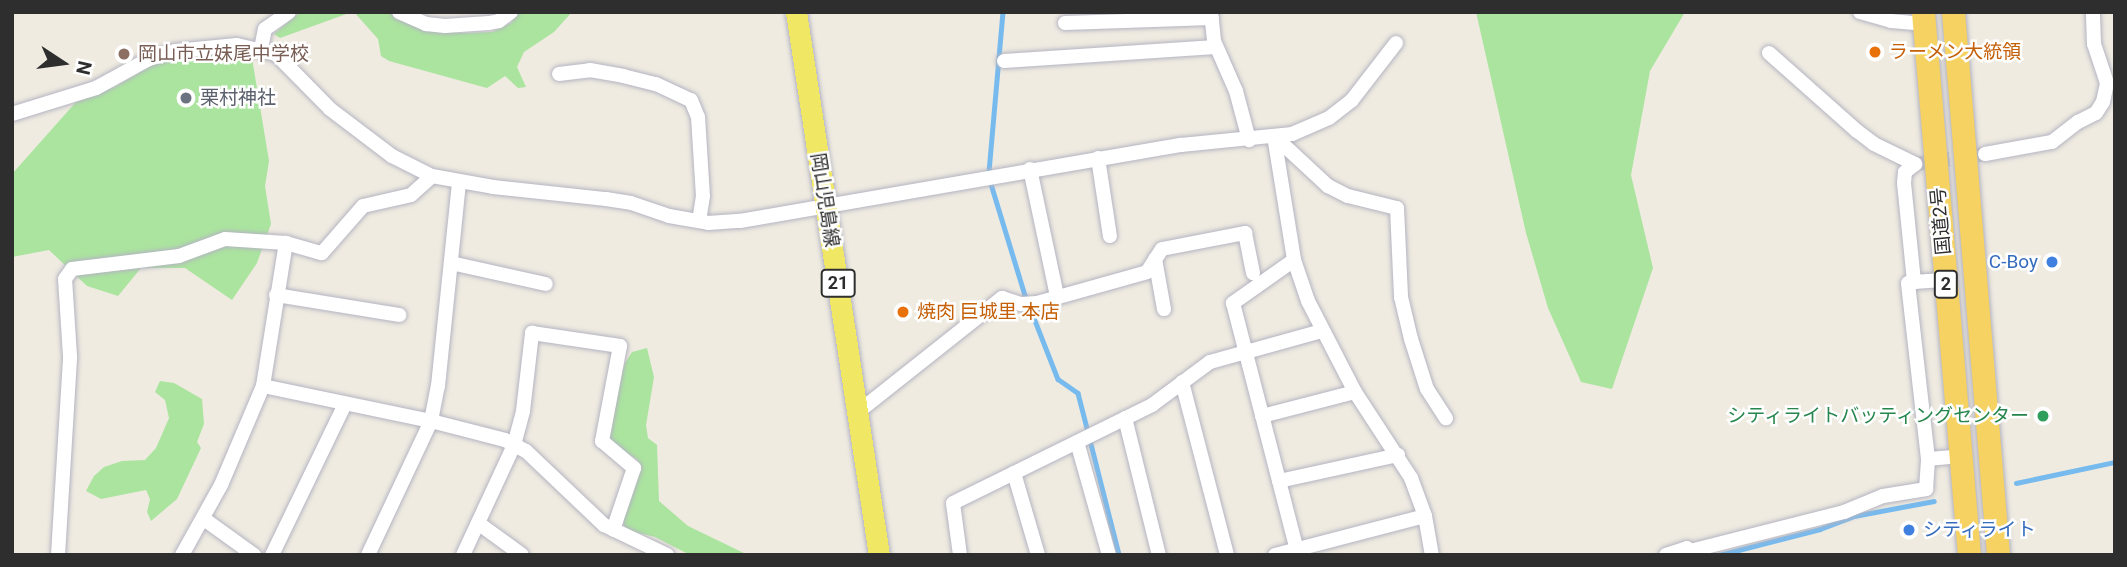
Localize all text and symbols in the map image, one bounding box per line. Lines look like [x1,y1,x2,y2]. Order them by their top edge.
north arrow [28,28,98,98]
place label: ラーメン大統領 [1889,41,2022,63]
place label: 岡山市立妹尾中学校 [138,43,309,65]
marker: ラーメン大統領 [1867,44,1883,60]
marker: 岡山市立妹尾中学校 [116,46,132,62]
text: N [71,59,97,77]
place label: 栗村神社 [200,87,276,109]
marker: 栗村神社 [178,90,194,106]
street label: 岡山児島線 [806,151,844,249]
street label: 国道2号 [1927,186,1955,256]
place label: C-Boy [1989,251,2038,273]
marker: C-Boy [2044,254,2060,270]
road number: 21 [820,268,856,298]
road number: 2 [1934,270,1958,298]
place label: 焼肉 巨城里 本店 [917,301,1059,323]
marker: 焼肉 巨城里 本店 [895,304,911,320]
place label: シティライトバッティングセンター [1725,405,2029,427]
marker: シティライトバッティングセンター [2035,408,2051,424]
place label: シティライト [1923,519,2037,541]
marker: シティライト [1901,522,1917,538]

